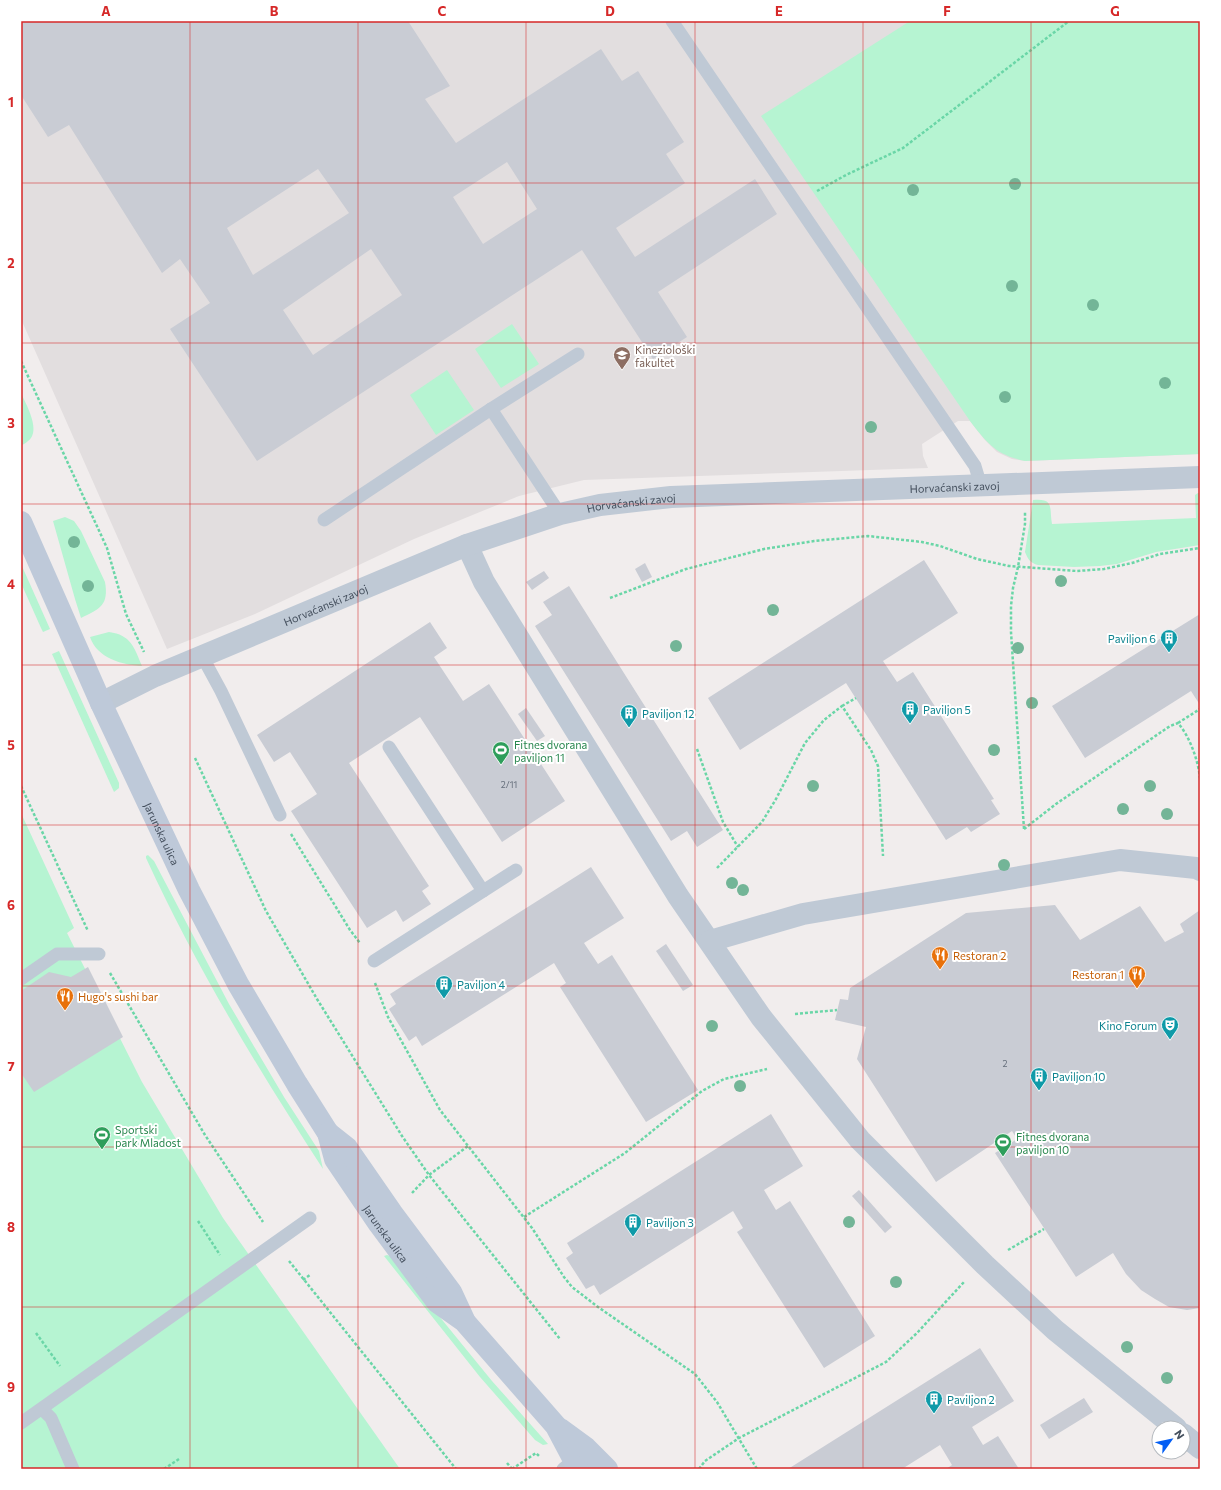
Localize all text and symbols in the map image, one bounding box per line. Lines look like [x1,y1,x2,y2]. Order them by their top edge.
text: A [101,3,111,19]
text: B [270,3,279,19]
text: C [438,3,447,19]
text: D [605,3,615,19]
text: E [775,3,783,19]
text: F [943,3,951,19]
text: G [1110,3,1120,19]
text: 1 [8,94,14,110]
text: 2 [7,255,15,271]
place label: Kineziološki fakultet [635,343,695,369]
school or university icon: Kineziološki fakultet [612,345,632,370]
text: 3 [7,415,15,431]
street label: Horvaćanski zavoj [909,478,1000,494]
street label: Horvaćanski zavoj [585,490,676,514]
text: 4 [7,576,15,592]
street label: Horvaćanski zavoj [281,581,369,628]
building icon: Paviljon 6 [1159,628,1179,653]
place label: Paviljon 6 [1108,632,1156,645]
building icon: Paviljon 5 [900,699,920,724]
building icon: Paviljon 12 [619,703,639,728]
place label: Paviljon 5 [923,703,971,716]
place label: Paviljon 12 [642,707,694,720]
text: 5 [7,737,15,753]
place label: Fitnes dvorana paviljon 11 [514,738,587,764]
sports icon: Fitnes dvorana paviljon 11 [491,740,511,765]
house number: 2/11 [501,779,517,790]
street label: Jarunska ulica [141,800,183,867]
text: 6 [7,897,15,913]
restaurant icon: Restoran 2 [930,945,950,970]
place label: Restoran 2 [953,949,1006,962]
restaurant icon: Restoran 1 [1127,964,1147,989]
place label: Restoran 1 [1072,968,1124,981]
building icon: Paviljon 4 [434,974,454,999]
place label: Paviljon 4 [457,978,506,991]
restaurant icon: Hugo's sushi bar [55,986,75,1011]
place label: Hugo's sushi bar [78,990,159,1003]
theatre icon: Kino Forum [1160,1015,1180,1040]
place label: Kino Forum [1099,1019,1157,1032]
text: 7 [7,1058,15,1074]
house number: 2 [1003,1058,1008,1069]
building icon: Paviljon 10 [1029,1066,1049,1091]
place label: Paviljon 10 [1052,1070,1105,1083]
place label: Sportski park Mladost [115,1123,182,1149]
sports icon: Sportski park Mladost [92,1125,112,1150]
place label: Fitnes dvorana paviljon 10 [1016,1130,1089,1156]
sports icon: Fitnes dvorana paviljon 10 [993,1132,1013,1157]
street label: Jarunska ulica [360,1202,412,1265]
building icon: Paviljon 3 [623,1212,643,1237]
place label: Paviljon 3 [646,1216,694,1229]
text: 8 [7,1219,15,1235]
text: 9 [7,1379,15,1395]
building icon: Paviljon 2 [924,1389,944,1414]
place label: Paviljon 2 [947,1393,995,1406]
north arrow [1151,1420,1191,1460]
text: N [1172,1427,1188,1441]

